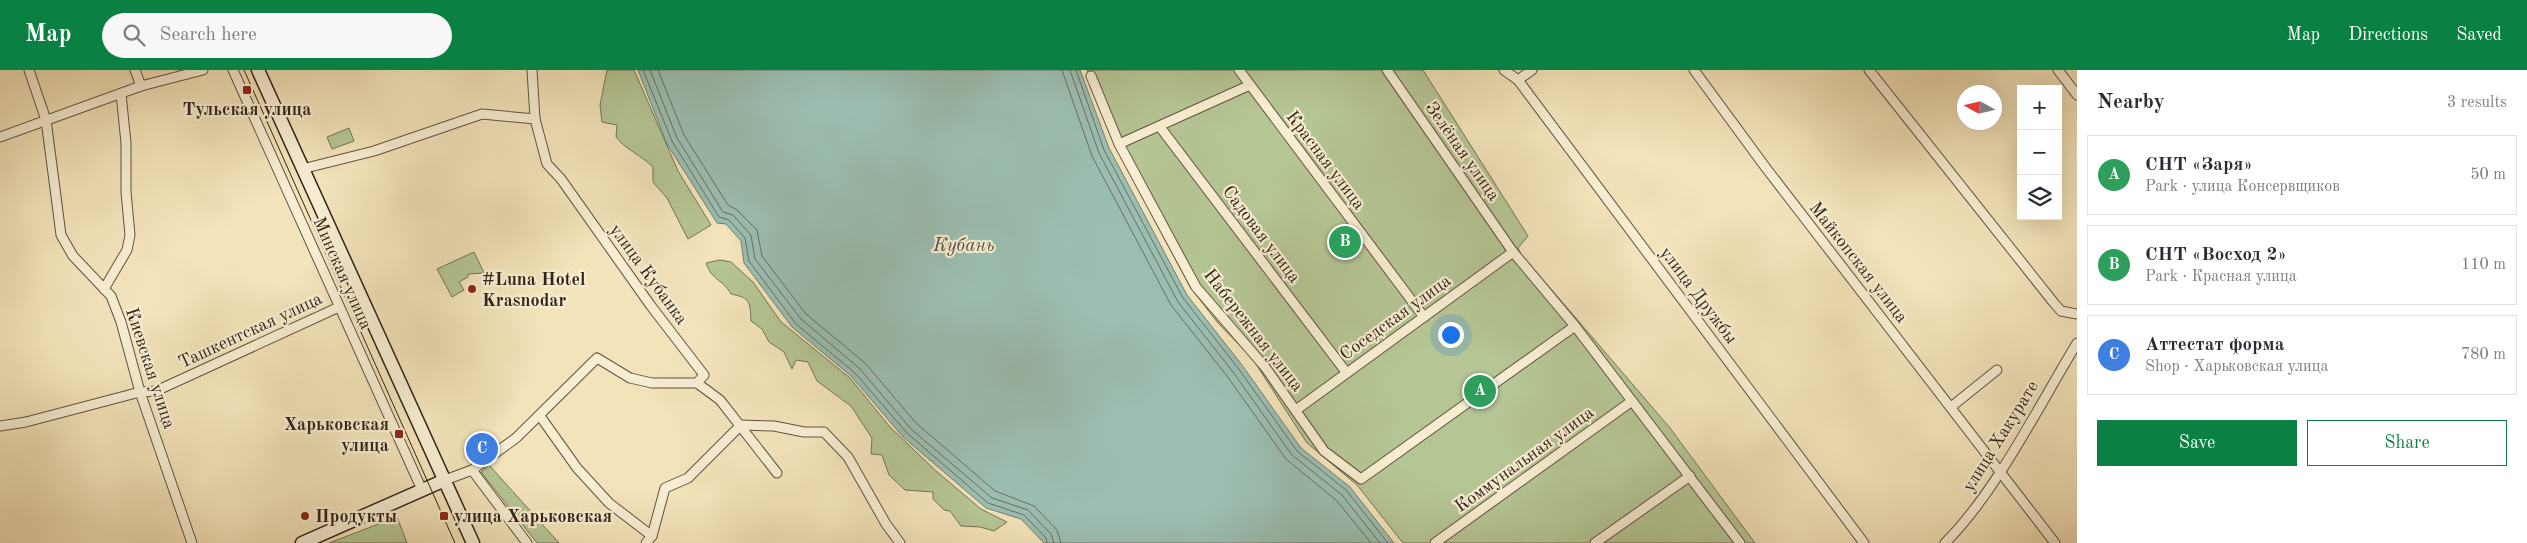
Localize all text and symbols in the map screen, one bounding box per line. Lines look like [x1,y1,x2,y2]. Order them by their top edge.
search box [102,13,452,58]
icon: search [120,21,148,49]
text: Map [25,23,72,47]
text: Search here [160,26,257,45]
text: Map [2287,26,2320,44]
text: Directions [2348,26,2428,44]
text: Saved [2456,26,2502,44]
marker: Тульская улица [241,84,253,96]
north arrow [1957,85,2002,130]
map controls [2017,85,2062,220]
button: + [2017,85,2062,130]
text: Nearby [2097,92,2165,113]
text: 3 results [2447,95,2507,111]
street label: Зелёная улица [1422,99,1503,204]
place label: Тульская улица [183,101,311,119]
street label: Красная улица [1282,108,1368,213]
button: − [2017,130,2062,175]
text: СНТ «Заря» [2145,156,2253,175]
text: A [2108,167,2120,183]
text: 50 m [2470,167,2506,183]
button: layers [2017,175,2062,220]
text: Park · улица Консервщиков [2145,179,2340,195]
street label: Садовая улица [1219,183,1304,287]
street label: Майкопская улица [1806,199,1911,326]
street label: Минская улица [309,215,375,332]
street label: улица Кубанка [606,221,691,328]
pin: B [1329,223,1361,261]
water label: Кубань [932,236,995,256]
street label: улица Дружбы [1656,244,1740,347]
text: СНТ «Восход 2» [2145,246,2287,265]
text: B [2108,257,2120,273]
text: 110 m [2461,257,2506,273]
street label: Набережная улица [1200,266,1307,395]
text: Park · Красная улица [2145,269,2297,285]
place label: #Luna Hotel Krasnodar [482,271,586,310]
street label: Соседская улица [1337,272,1454,364]
marker: #Luna Hotel Krasnodar [466,283,478,295]
street label: Ташкентская улица [176,290,325,372]
street label: Киевская улица [122,306,178,431]
your location [1438,322,1464,348]
text: Аттестат форма [2145,336,2284,355]
text: C [2109,347,2119,363]
text: 780 m [2461,347,2506,363]
text: Shop · Харьковская улица [2145,359,2328,375]
pin: A [1464,372,1496,410]
street label: улица Хакурате [1960,378,2042,495]
street label: Коммунальная улица [1452,403,1597,516]
place label: Харьковская улица [284,416,389,455]
button: Save [2097,420,2297,466]
button: Share [2307,420,2507,466]
marker: Харьковская улица [393,428,405,440]
pin: C [466,430,498,468]
place label: Продукты [315,508,397,526]
place label: улица Харьковская [454,508,612,526]
marker: Продукты [299,510,311,522]
marker: улица Харьковская [438,510,450,522]

